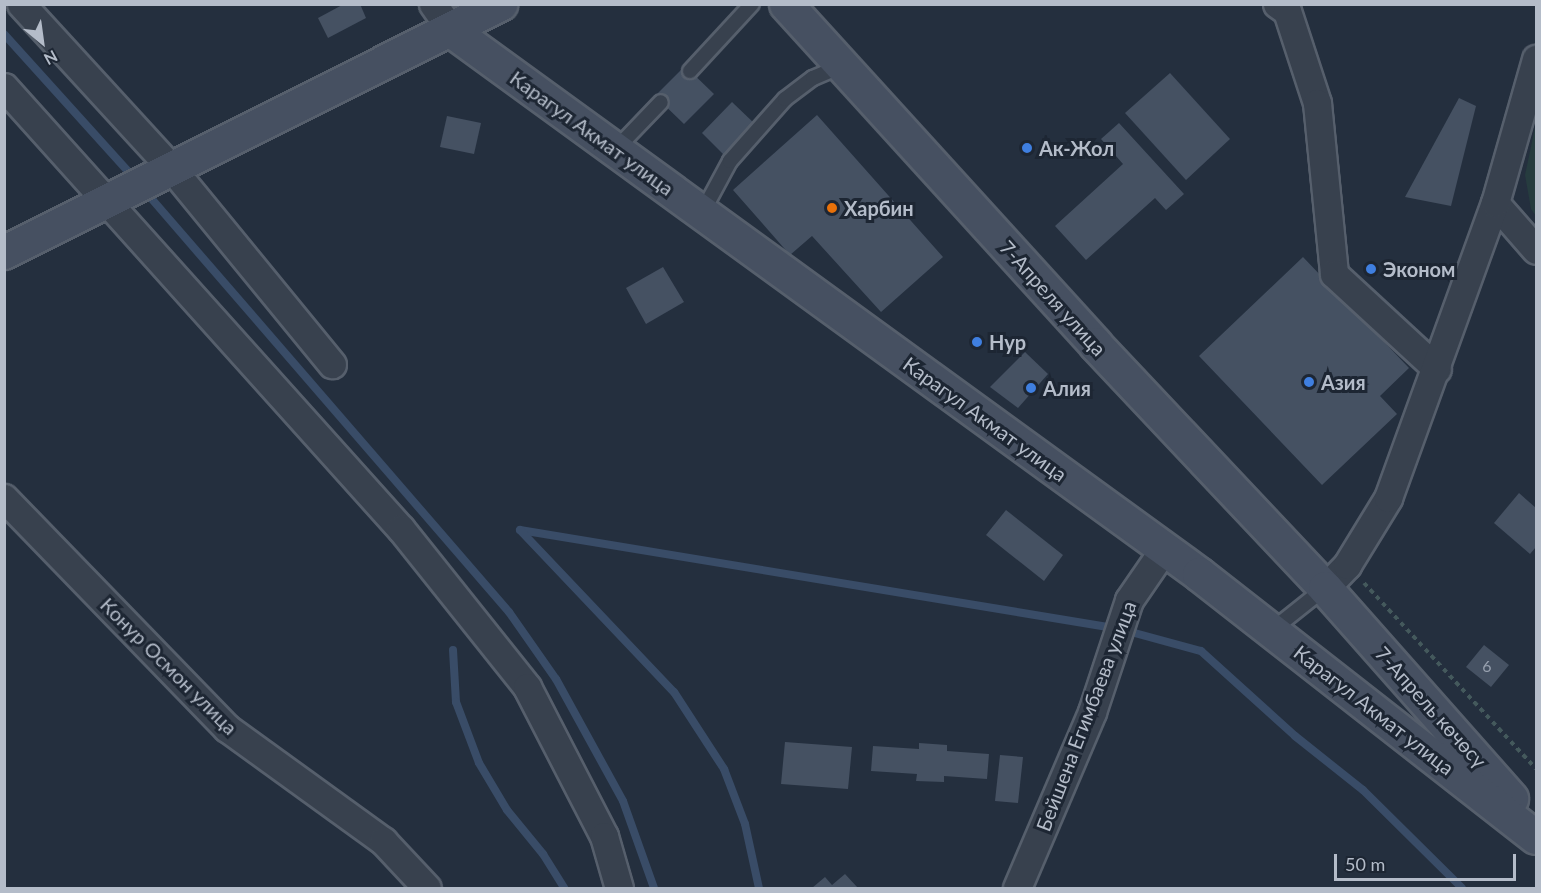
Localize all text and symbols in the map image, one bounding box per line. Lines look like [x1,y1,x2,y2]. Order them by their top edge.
north arrow [12,12,72,72]
text: N [41,47,61,69]
street label: Карагул Акмат улица [506,66,678,200]
place label: Ак-Жол [1039,136,1114,160]
marker: Ак-Жол [1020,141,1034,155]
place label: Харбин [844,196,914,220]
marker: Харбин [825,201,839,215]
street label: 7-Апреля улица [995,235,1111,361]
place label: Эконом [1383,257,1455,281]
marker: Эконом [1364,262,1378,276]
place label: Нур [989,330,1026,354]
marker: Нур [970,335,984,349]
street label: Карагул Акмат улица [899,352,1071,486]
place label: Азия [1321,370,1366,394]
marker: Азия [1302,375,1316,389]
place label: Алия [1043,376,1091,400]
marker: Алия [1024,381,1038,395]
street label: Конур Осмон улица [96,593,242,739]
street label: Бейшена Егимбаева улица [1031,597,1141,835]
street label: Карагул Акмат улица [1289,640,1459,780]
street label: 7-Апрель көчөсү [1370,642,1492,772]
house number: 6 [1482,656,1492,676]
scale bar [1337,842,1518,880]
text: 50 m [1345,853,1385,875]

